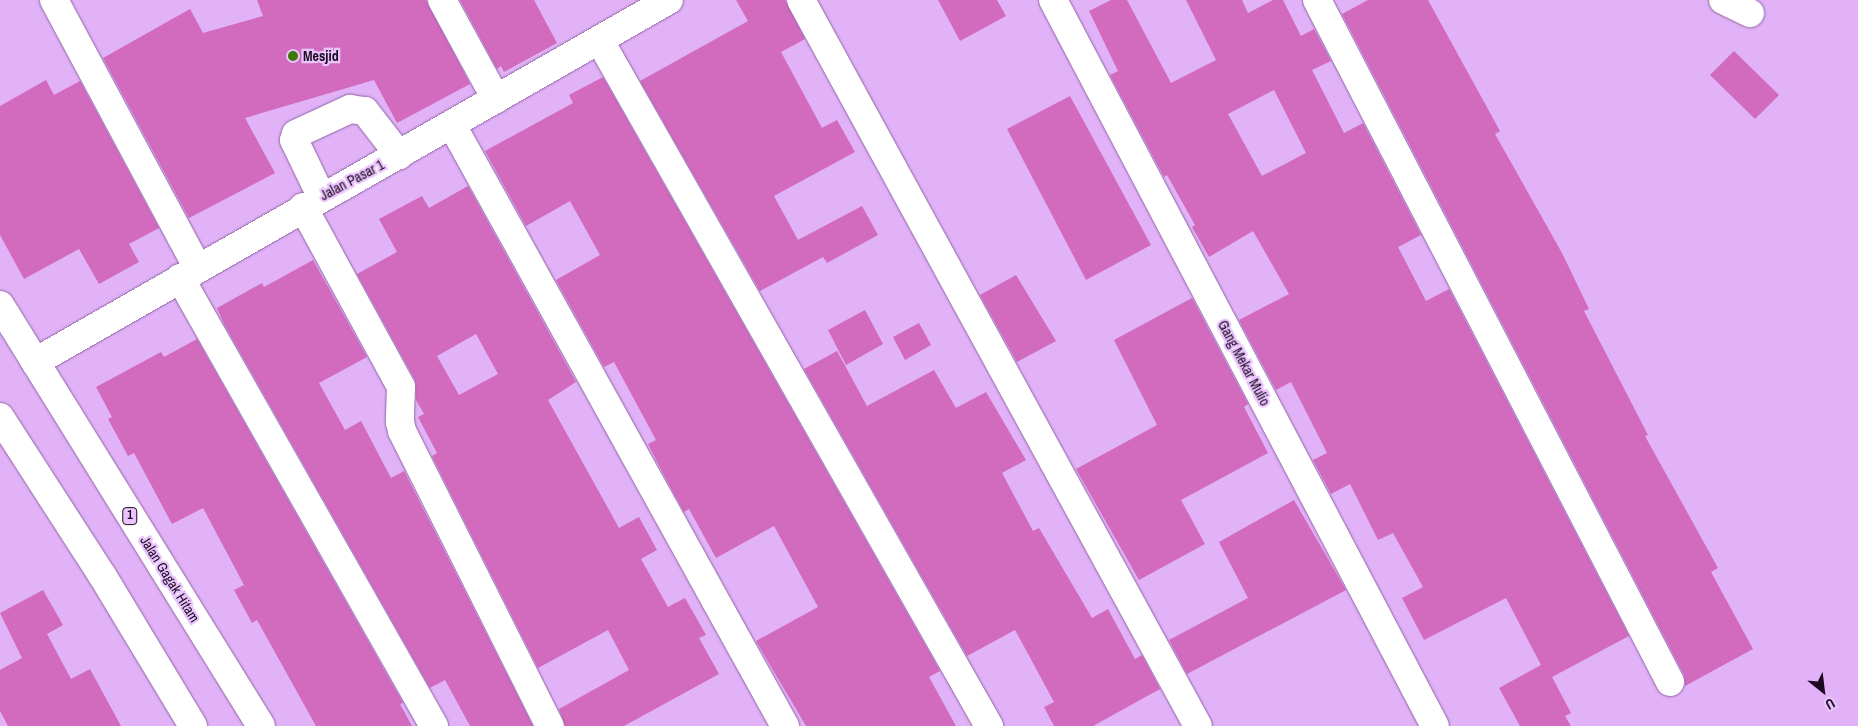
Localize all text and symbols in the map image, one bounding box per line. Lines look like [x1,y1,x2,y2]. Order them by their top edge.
place label: Mesjid [303,48,339,64]
marker: Mesjid [287,50,299,62]
street label: Jalan Pasar 1 [317,156,387,204]
street label: Gang Mekar Mulio [1214,317,1274,409]
road number: 1 [121,506,139,526]
street label: Jalan Gagak Hitam [137,533,203,625]
north arrow [1798,666,1848,716]
text: U [1822,694,1838,714]

